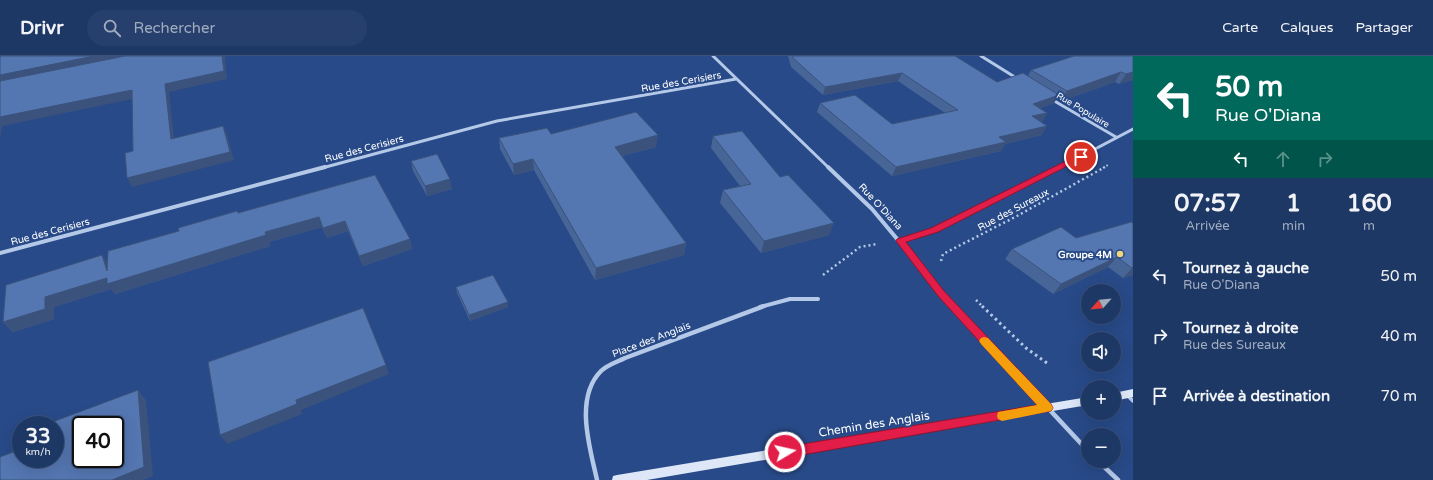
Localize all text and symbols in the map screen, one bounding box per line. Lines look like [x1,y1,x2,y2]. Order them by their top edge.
search box [87,10,367,46]
text: Drivr [20,17,63,39]
icon: search [101,17,123,39]
text: Rechercher [133,19,215,37]
text: Carte [1222,19,1258,36]
text: Calques [1280,19,1333,36]
text: Partager [1355,19,1413,36]
street label: Rue des Cerisiers [640,69,722,95]
text: 50 m [1215,70,1283,104]
icon: left [1149,72,1201,124]
street label: Rue Populaire [1054,90,1111,131]
text: Rue O'Diana [1215,104,1321,126]
street label: Rue des Cerisiers [323,133,405,165]
pin [1064,140,1098,174]
icon: arrive [1070,146,1092,168]
icon: left [1230,148,1252,170]
icon: ahead [1272,148,1294,170]
icon: right [1314,148,1336,170]
street label: Rue O'Diana [856,181,905,232]
street label: Rue des Sureaux [976,186,1051,234]
text: 07:57 [1174,189,1241,218]
text: 1 [1286,189,1301,218]
text: 160 [1346,189,1392,218]
street label: Rue des Cerisiers [9,216,91,248]
text: Arrivée [1185,218,1230,234]
text: min [1282,218,1305,234]
text: m [1363,218,1375,234]
place label: Groupe 4M [1058,249,1112,261]
marker: Groupe 4M [1115,249,1125,259]
text: Tournez à gauche [1183,259,1309,277]
icon: left [1149,265,1171,287]
text: 50 m [1380,267,1417,285]
text: Rue O'Diana [1183,277,1260,293]
north arrow [1081,284,1121,324]
map controls [1081,284,1121,468]
street label: Place des Anglais [611,319,692,360]
text: Tournez à droite [1183,319,1298,337]
icon: right [1149,325,1171,347]
text: 40 m [1380,327,1417,345]
button: sound [1081,332,1121,372]
text: Rue des Sureaux [1183,337,1286,353]
button: + [1081,380,1121,420]
icon: arrive [1149,385,1171,407]
text: Arrivée à destination [1183,387,1330,405]
text: 70 m [1380,387,1417,405]
street label: Chemin des Anglais [817,408,931,440]
speed limit sign: 40 [72,416,124,468]
text: 33 [25,425,51,449]
button: − [1081,428,1121,468]
position arrow [764,431,806,473]
text: km/h [25,446,51,458]

